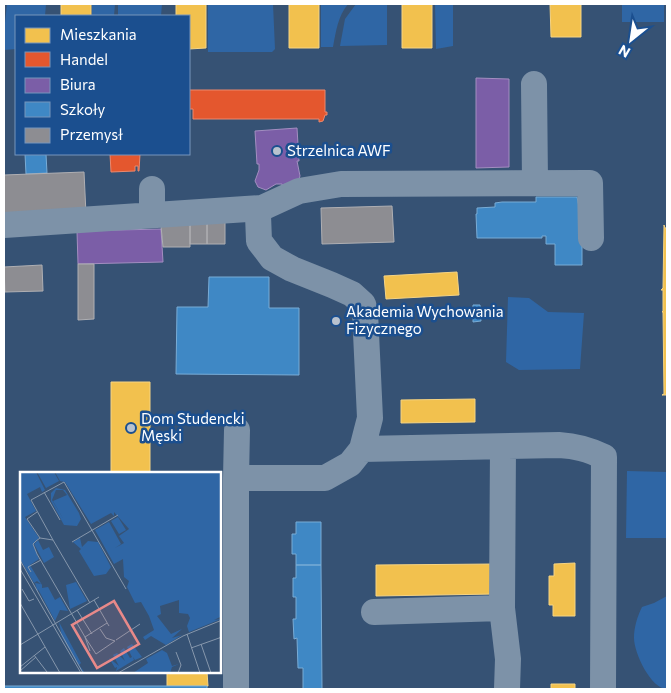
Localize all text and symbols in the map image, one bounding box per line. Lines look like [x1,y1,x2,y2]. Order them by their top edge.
legend [15,15,190,155]
north arrow [606,15,656,65]
text: Mieszkania [60,25,137,43]
text: N [615,42,633,62]
text: Handel [60,50,108,68]
text: Biura [60,75,96,93]
text: Szkoły [60,100,106,118]
text: Przemysł [60,125,123,143]
place label: Strzelnica AWF [287,141,391,159]
marker: Strzelnica AWF [271,145,283,157]
place label: Akademia Wychowania Fizycznego [346,302,504,337]
marker: Akademia Wychowania Fizycznego [330,315,342,327]
place label: Dom Studencki Męski [141,409,245,444]
marker: Dom Studencki Męski [125,422,137,434]
inset map [20,472,221,673]

